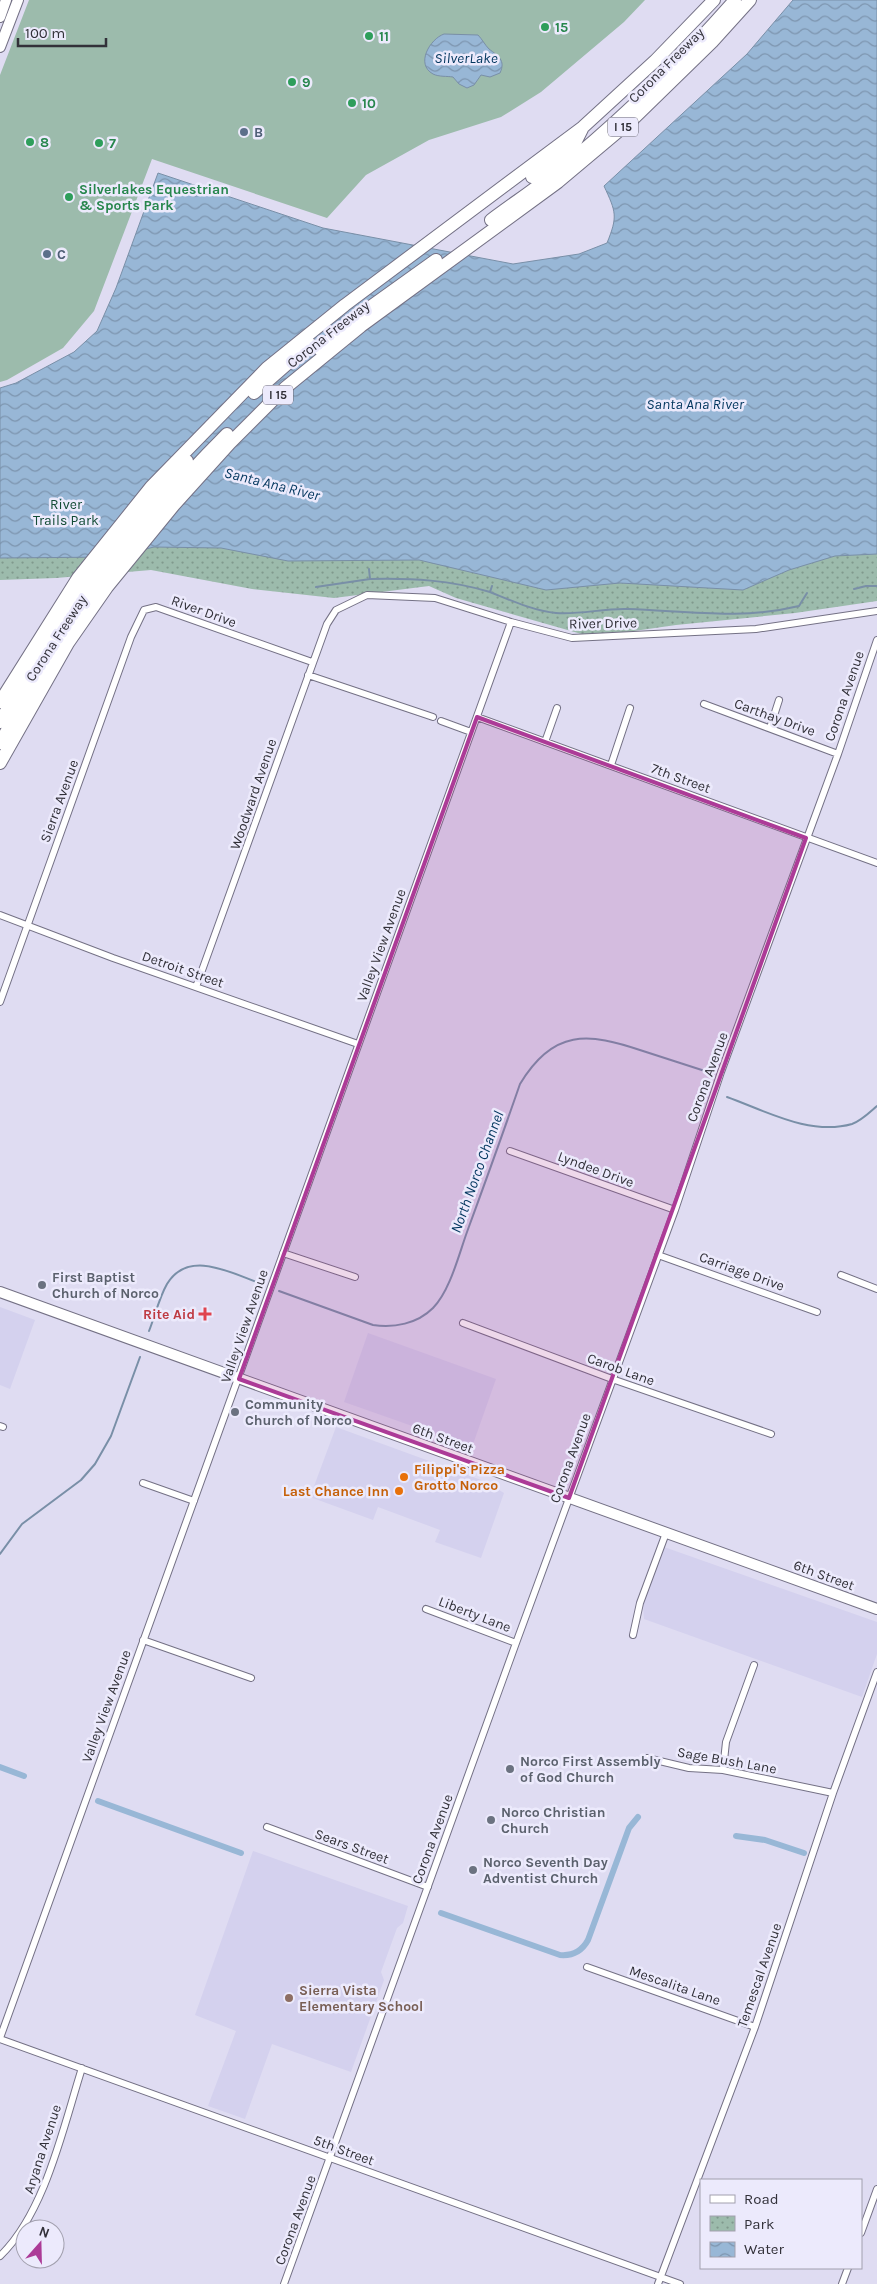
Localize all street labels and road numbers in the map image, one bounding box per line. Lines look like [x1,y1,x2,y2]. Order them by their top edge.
street label: Corona Freeway [625,24,708,107]
road number: I 15 [608,118,638,136]
street label: Corona Freeway [284,297,373,372]
road number: I 15 [263,386,293,404]
street label: Corona Freeway [22,591,91,685]
street label: River Drive [169,592,239,631]
street label: River Drive [569,614,637,633]
street label: Corona Avenue [821,649,868,744]
street label: Carthay Drive [732,695,818,740]
street label: Woodward Avenue [227,736,280,852]
street label: Sierra Avenue [37,757,82,845]
street label: 7th Street [649,760,713,797]
street label: Valley View Avenue [353,886,410,1004]
street label: Detroit Street [140,948,226,991]
street label: Corona Avenue [683,1030,732,1124]
street label: Lyndee Drive [555,1148,636,1191]
street label: Carriage Drive [697,1248,787,1295]
street label: Valley View Avenue [217,1267,272,1385]
street label: Carob Lane [585,1349,657,1390]
street label: Corona Avenue [546,1411,595,1505]
street label: 6th Street [410,1420,476,1457]
street label: 6th Street [791,1557,857,1594]
street label: Liberty Lane [436,1593,513,1636]
street label: Valley View Avenue [78,1647,135,1765]
street label: Sage Bush Lane [676,1743,778,1778]
street label: Corona Avenue [408,1792,457,1886]
street label: Sears Street [312,1825,391,1868]
street label: Temescal Avenue [734,1921,785,2029]
street label: Mescalita Lane [627,1962,723,2009]
street label: Aryana Avenue [20,2102,65,2196]
street label: 5th Street [311,2132,377,2169]
street label: Corona Avenue [271,2173,320,2267]

